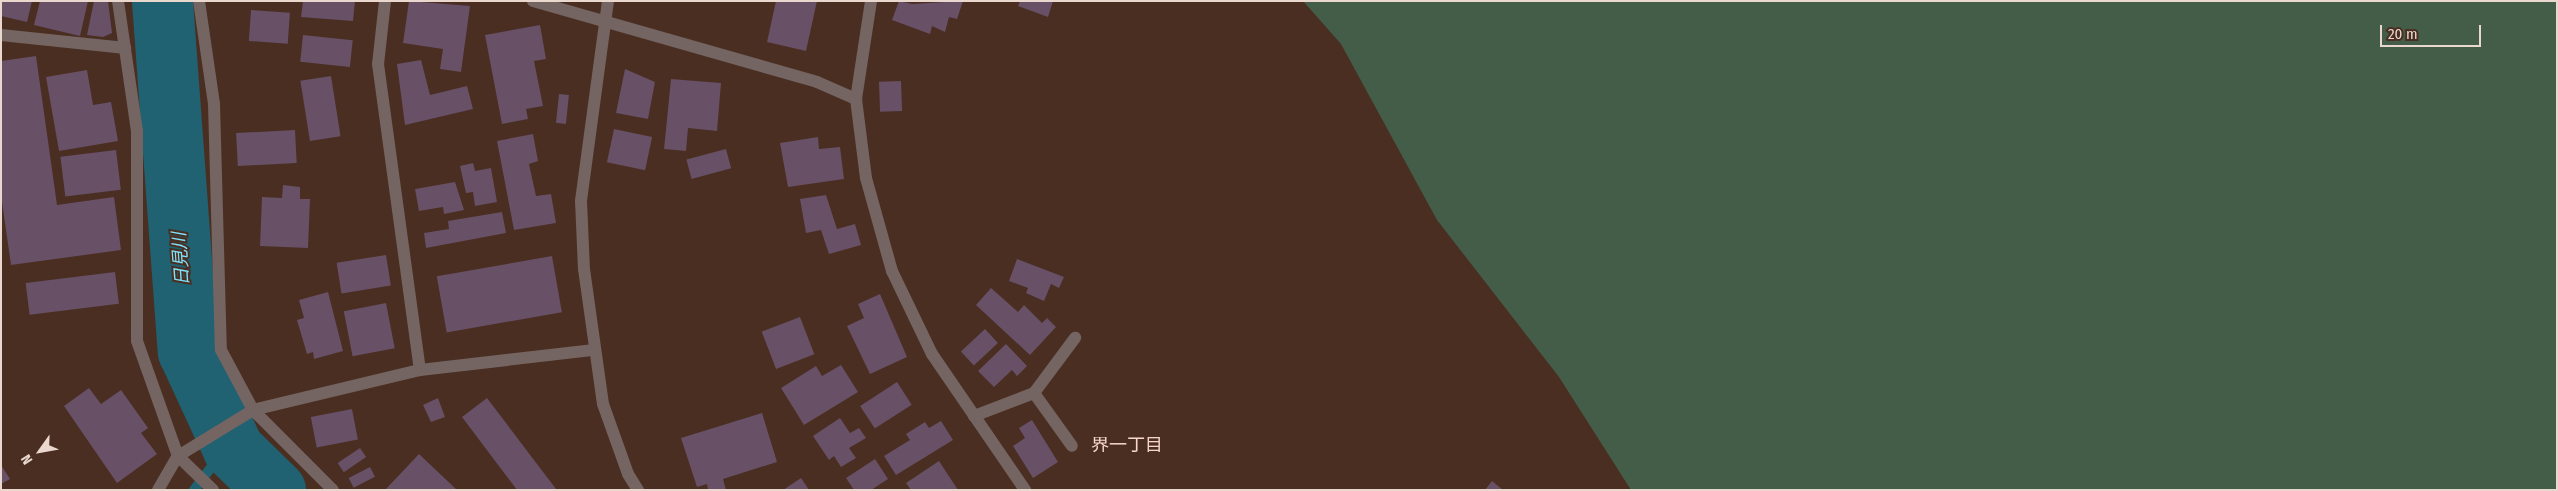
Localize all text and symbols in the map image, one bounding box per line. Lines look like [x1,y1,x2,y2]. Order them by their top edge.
scale bar [2383,15,2484,47]
text: 20 m [2388,25,2418,43]
water label: 日見川 [168,231,194,287]
north arrow [15,426,65,476]
district label: 界一丁目 [1091,434,1163,456]
text: N [17,451,36,467]

